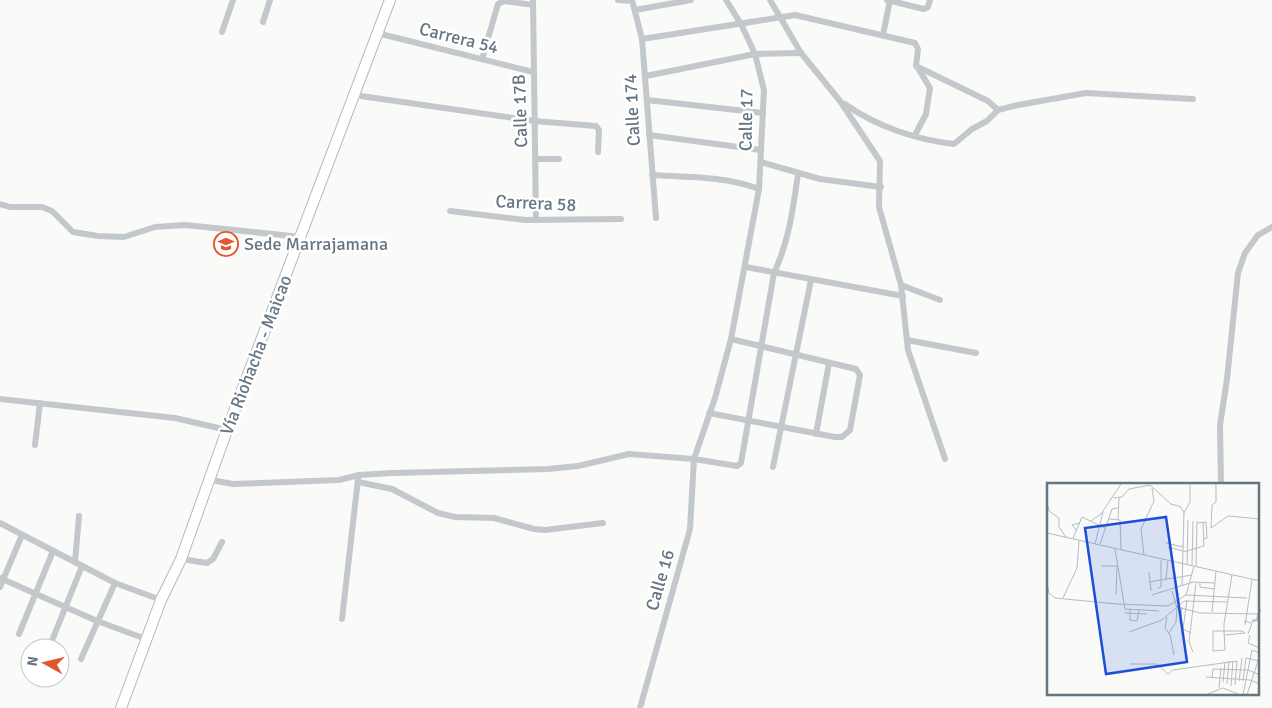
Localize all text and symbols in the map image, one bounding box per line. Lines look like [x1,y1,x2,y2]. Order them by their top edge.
street label: Carrera 54 [417,18,501,59]
street label: Calle 174 [619,73,645,147]
street label: Calle 17B [508,74,532,148]
street label: Calle 17 [734,89,758,151]
street label: Carrera 58 [495,190,577,216]
school or university icon: Sede Marrajamana [213,231,239,257]
place label: Sede Marrajamana [244,233,388,255]
street label: Vía Riohacha - Maicao [215,272,297,438]
inset map [1047,483,1260,696]
street label: Calle 16 [641,547,679,613]
north arrow [20,638,70,688]
text: N [24,655,42,667]

